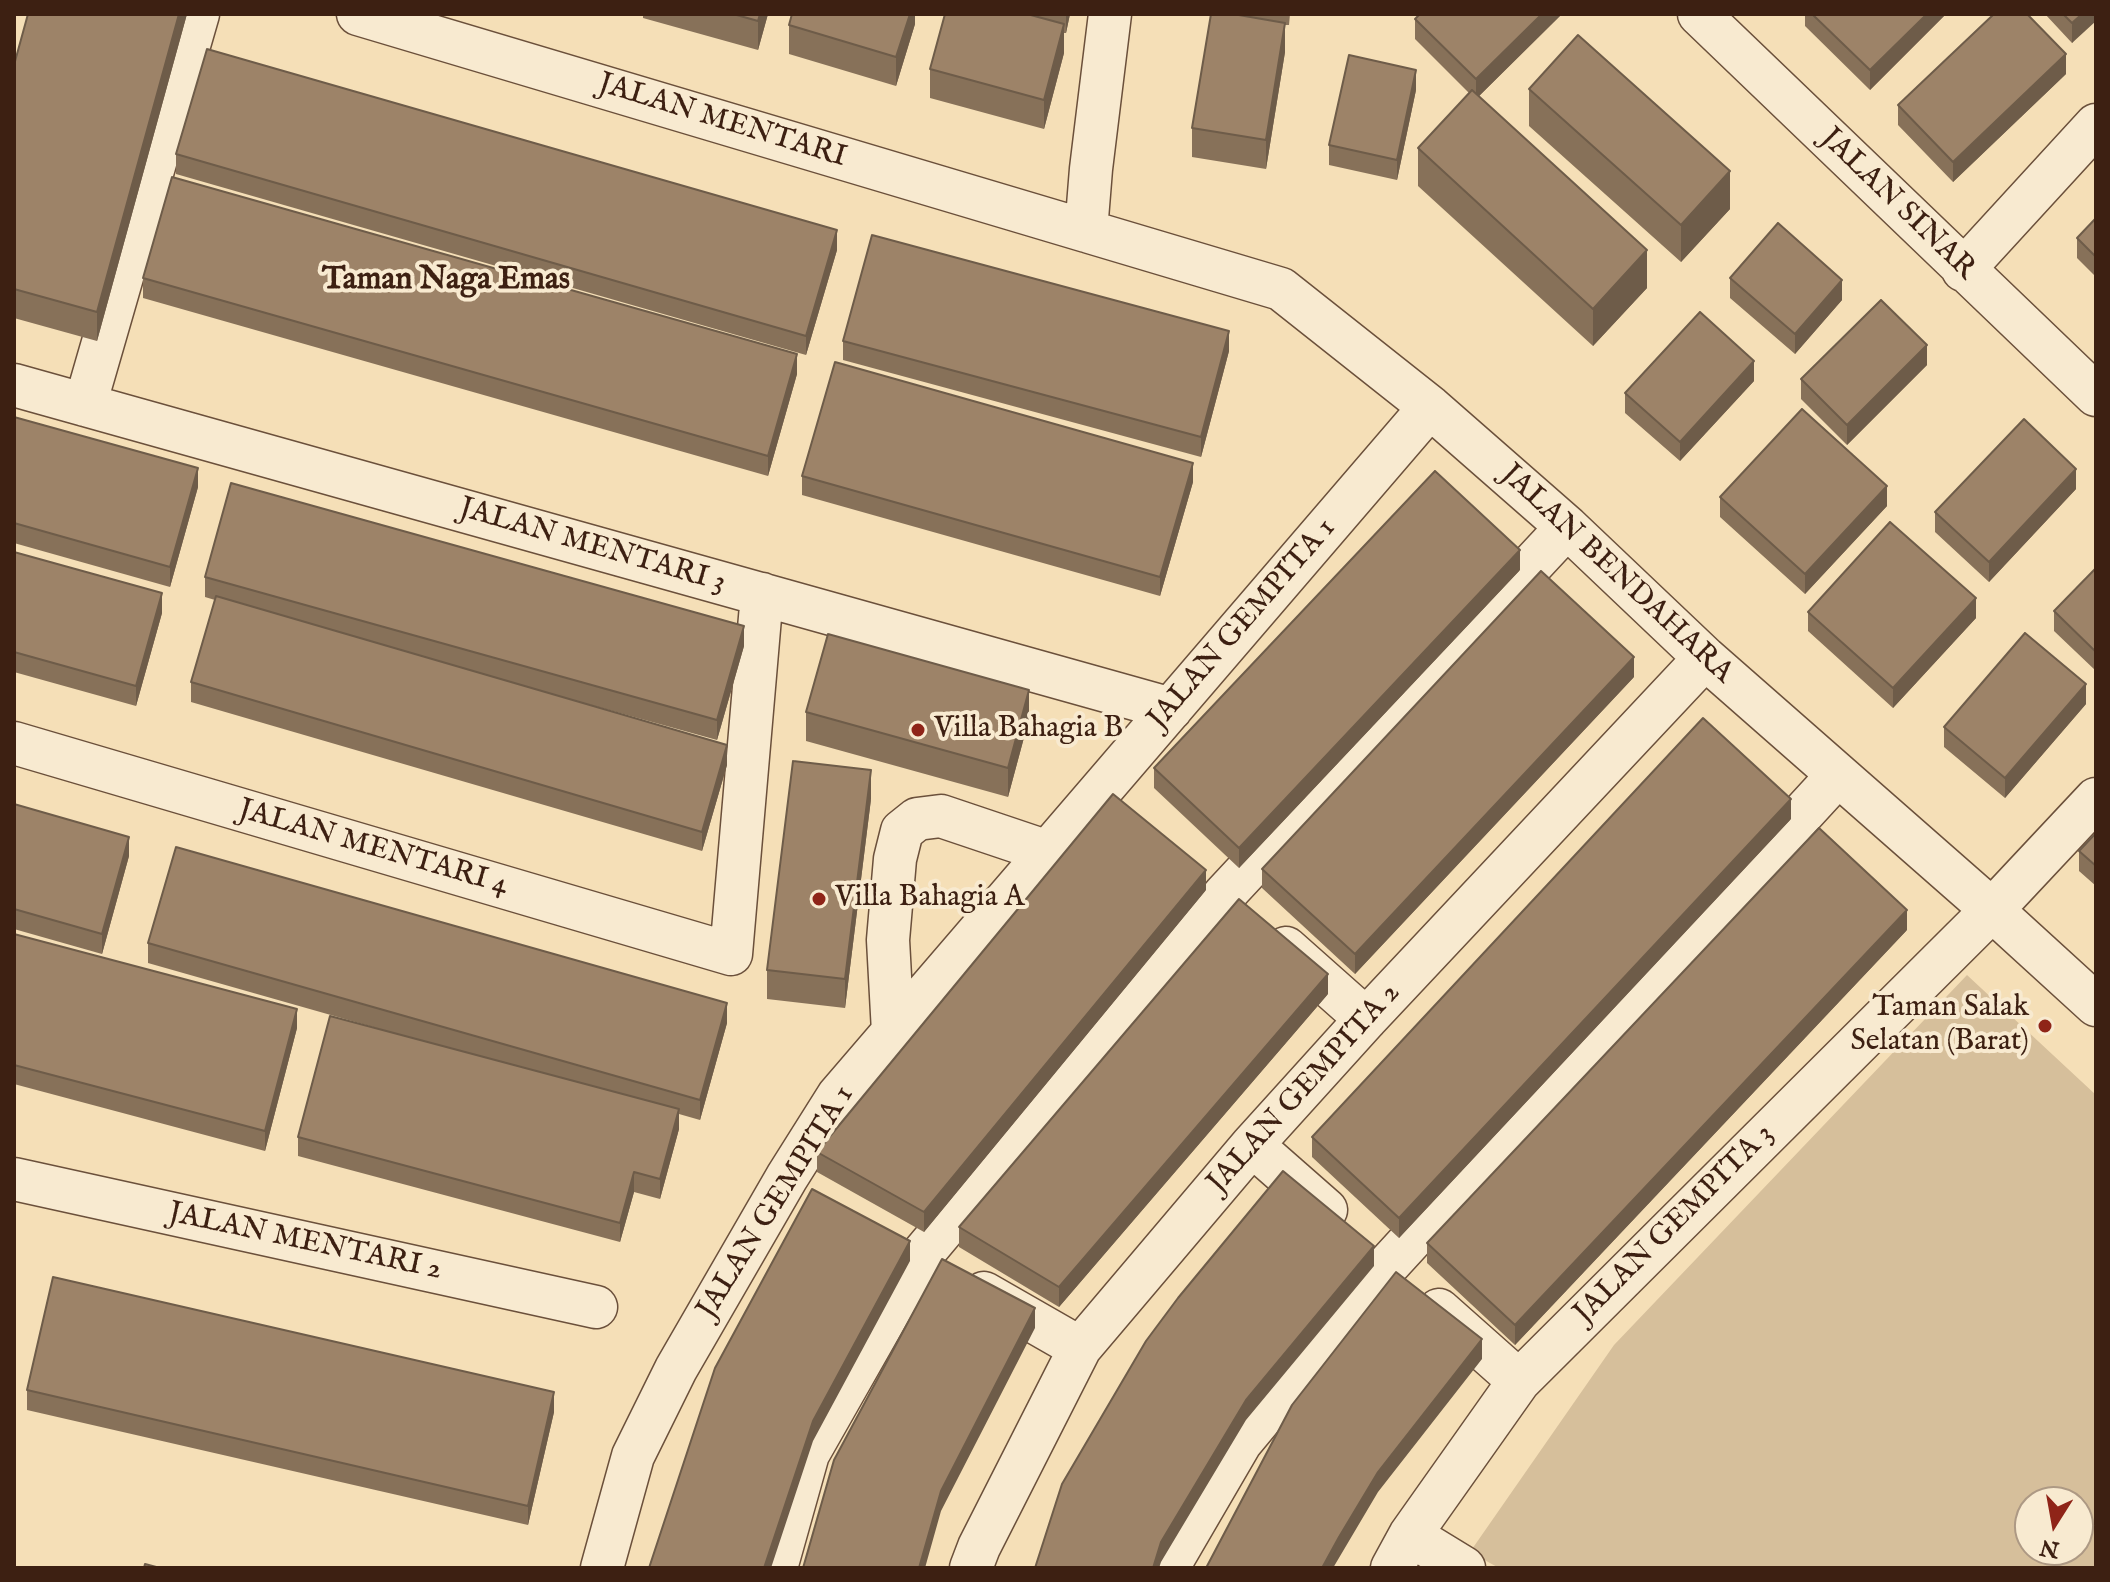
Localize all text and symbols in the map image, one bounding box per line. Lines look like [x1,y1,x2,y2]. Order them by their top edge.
street label: JALAN MENTARI [593,67,851,177]
street label: JALAN SINAR [1812,122,1982,288]
district label: Taman Naga Emas [322,262,570,300]
street label: JALAN BENDAHARA [1492,458,1740,692]
street label: JALAN MENTARI 3 [455,492,729,602]
street label: JALAN GEMPITA 1 [1141,512,1345,738]
place label: Villa Bahagia B [934,712,1123,748]
marker: Villa Bahagia B [909,721,927,739]
street label: JALAN MENTARI 4 [234,793,512,905]
place label: Villa Bahagia A [835,881,1024,917]
marker: Villa Bahagia A [810,890,828,908]
street label: JALAN GEMPITA 2 [1201,976,1409,1202]
place label: Taman Salak Selatan (Barat) [1850,991,2029,1062]
marker: Taman Salak Selatan (Barat) [2036,1017,2054,1035]
street label: JALAN GEMPITA 1 [691,1080,863,1326]
street label: JALAN GEMPITA 3 [1567,1117,1783,1333]
street label: JALAN MENTARI 2 [165,1196,445,1290]
north arrow [2014,1486,2094,1566]
text: N [2038,1532,2062,1563]

